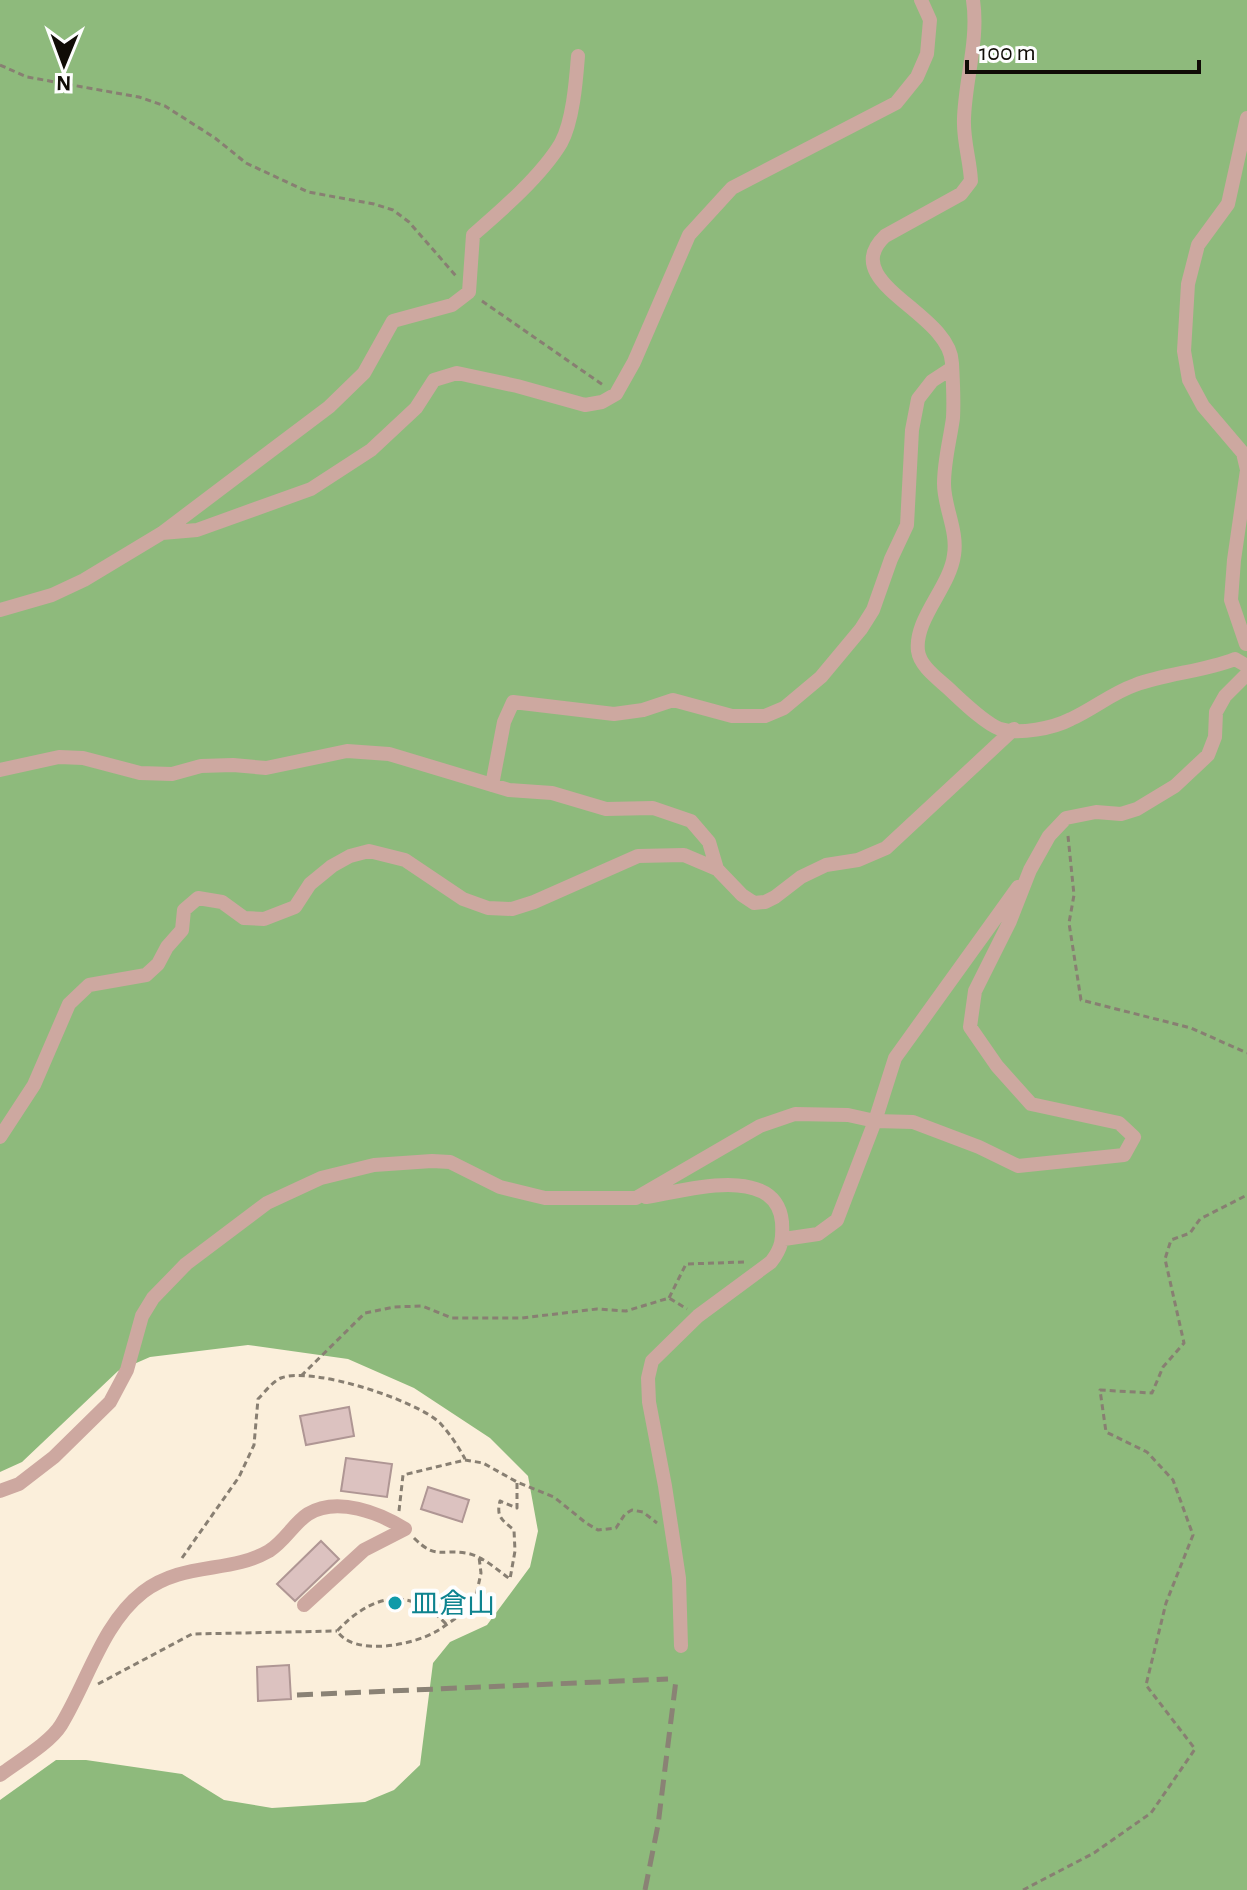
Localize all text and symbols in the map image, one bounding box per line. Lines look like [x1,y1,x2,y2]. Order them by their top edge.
north arrow [24,24,104,104]
scale bar [967,24,1199,74]
text: 100 m [979,41,1036,65]
text: N [56,72,72,94]
place label: 皿倉山 [411,1589,495,1619]
marker: 皿倉山 [386,1594,404,1612]

